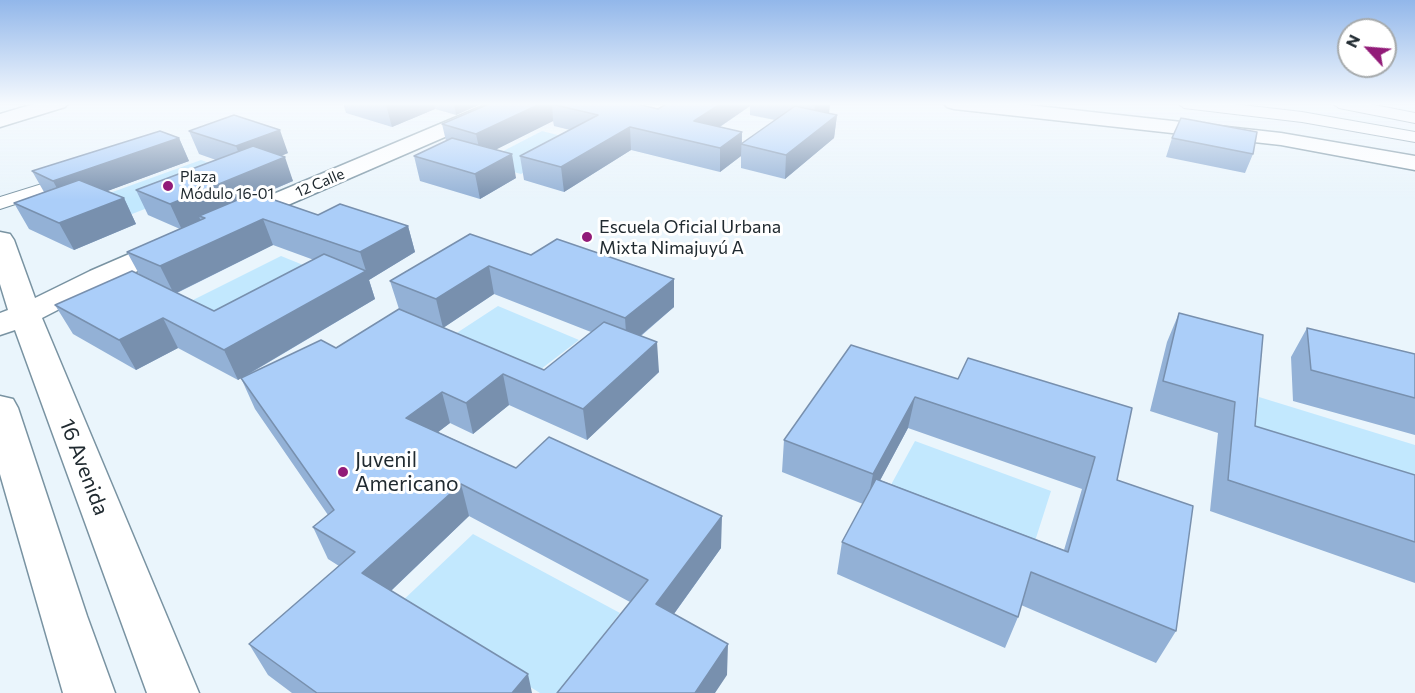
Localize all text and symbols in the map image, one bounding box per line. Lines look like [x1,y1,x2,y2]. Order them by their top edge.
north arrow [1337,18,1397,78]
text: N [1341,31,1363,50]
street label: 12 Calle [293,165,347,201]
place label: Plaza Módulo 16-01 [180,168,274,203]
marker: Plaza Módulo 16-01 [161,179,175,193]
place label: Escuela Oficial Urbana Mixta Nimajuyú A [599,216,781,258]
marker: Escuela Oficial Urbana Mixta Nimajuyú A [580,230,594,244]
street label: 16 Avenida [54,415,114,519]
place label: Juvenil Americano [355,447,459,497]
marker: Juvenil Americano [336,465,350,479]

